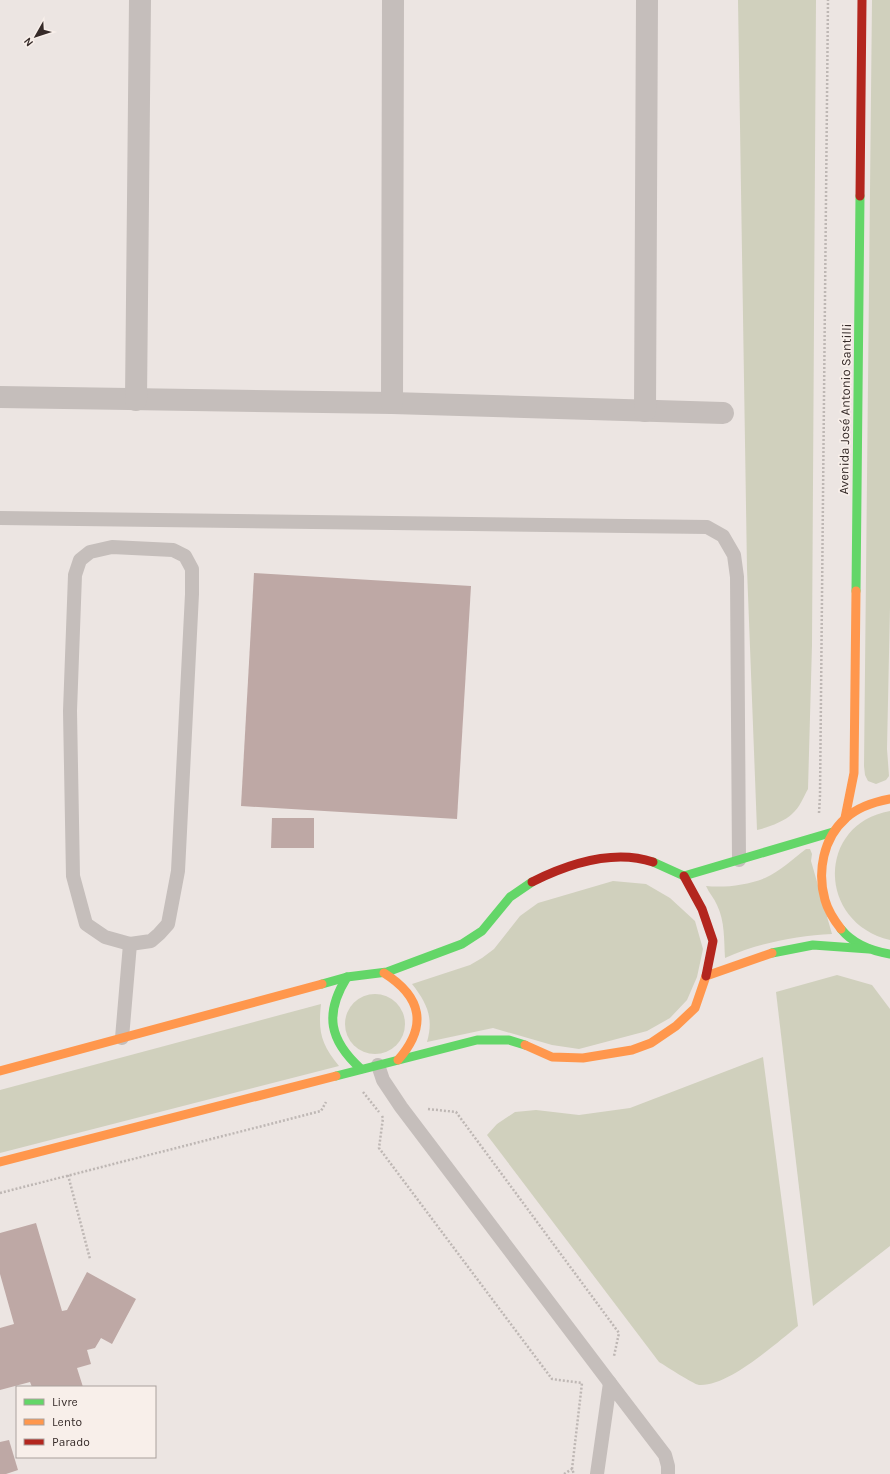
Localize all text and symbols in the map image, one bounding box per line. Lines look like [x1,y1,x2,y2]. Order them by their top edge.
north arrow [16,16,56,56]
text: N [21,35,36,49]
street label: Avenida José Antonio Santilli [836,323,854,495]
legend [16,1386,156,1458]
text: Livre [52,1395,78,1409]
text: Lento [52,1415,82,1429]
text: Parado [52,1435,90,1449]

